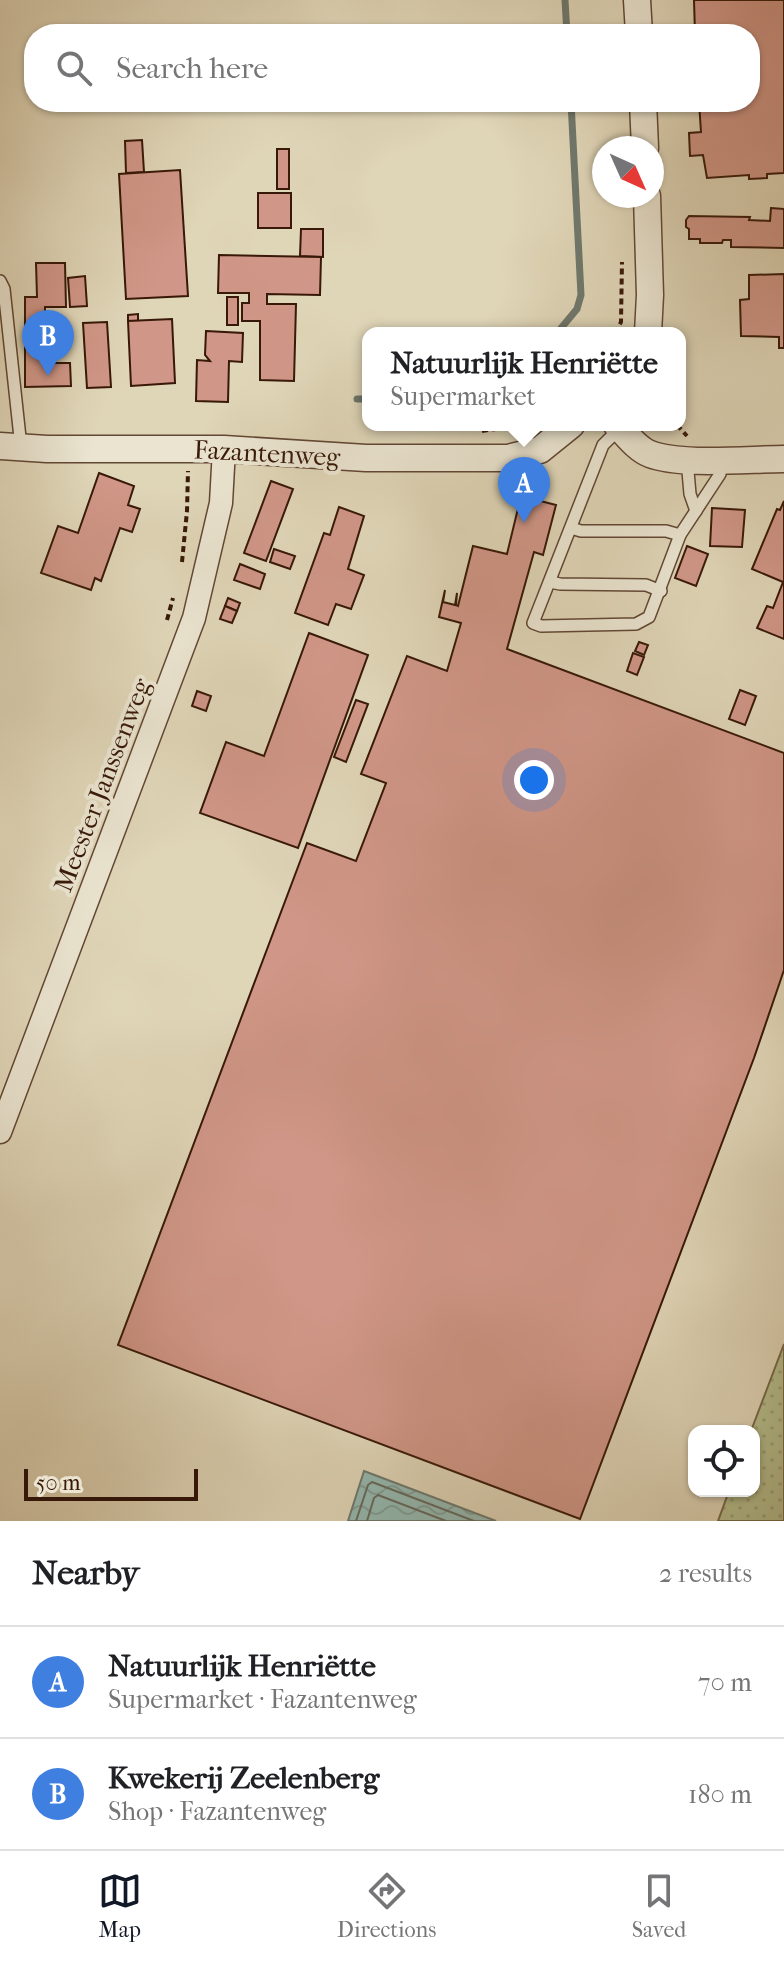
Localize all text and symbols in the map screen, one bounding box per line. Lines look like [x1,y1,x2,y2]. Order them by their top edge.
search box [24,24,760,112]
icon: search [52,46,96,90]
text: Search here [116,51,268,86]
north arrow [592,136,664,208]
pin: B [22,310,74,376]
popup [362,327,686,431]
text: Natuurlijk Henriëtte [390,346,658,381]
text: Supermarket [390,381,536,412]
street label: Fazantenweg [193,434,342,473]
pin: A [498,457,550,523]
street label: Meester Janssenweg [47,673,158,896]
your location [514,760,554,800]
map controls [688,1425,760,1497]
button: locate [688,1425,760,1497]
scale bar [24,1465,198,1501]
text: 50 m [36,1470,81,1496]
text: Nearby [32,1553,139,1593]
text: 2 results [659,1558,752,1589]
text: Natuurlijk Henriëtte [108,1649,376,1684]
text: A [50,1667,66,1698]
text: 70 m [698,1667,752,1698]
text: Supermarket · Fazantenweg [108,1684,417,1715]
text: Kwekerij Zeelenberg [108,1761,379,1796]
text: B [50,1779,66,1810]
text: 180 m [688,1779,752,1810]
text: Shop · Fazantenweg [108,1796,326,1827]
tab: Map [98,1869,142,1943]
tab: Directions [337,1869,436,1943]
tab: Saved [632,1869,686,1943]

